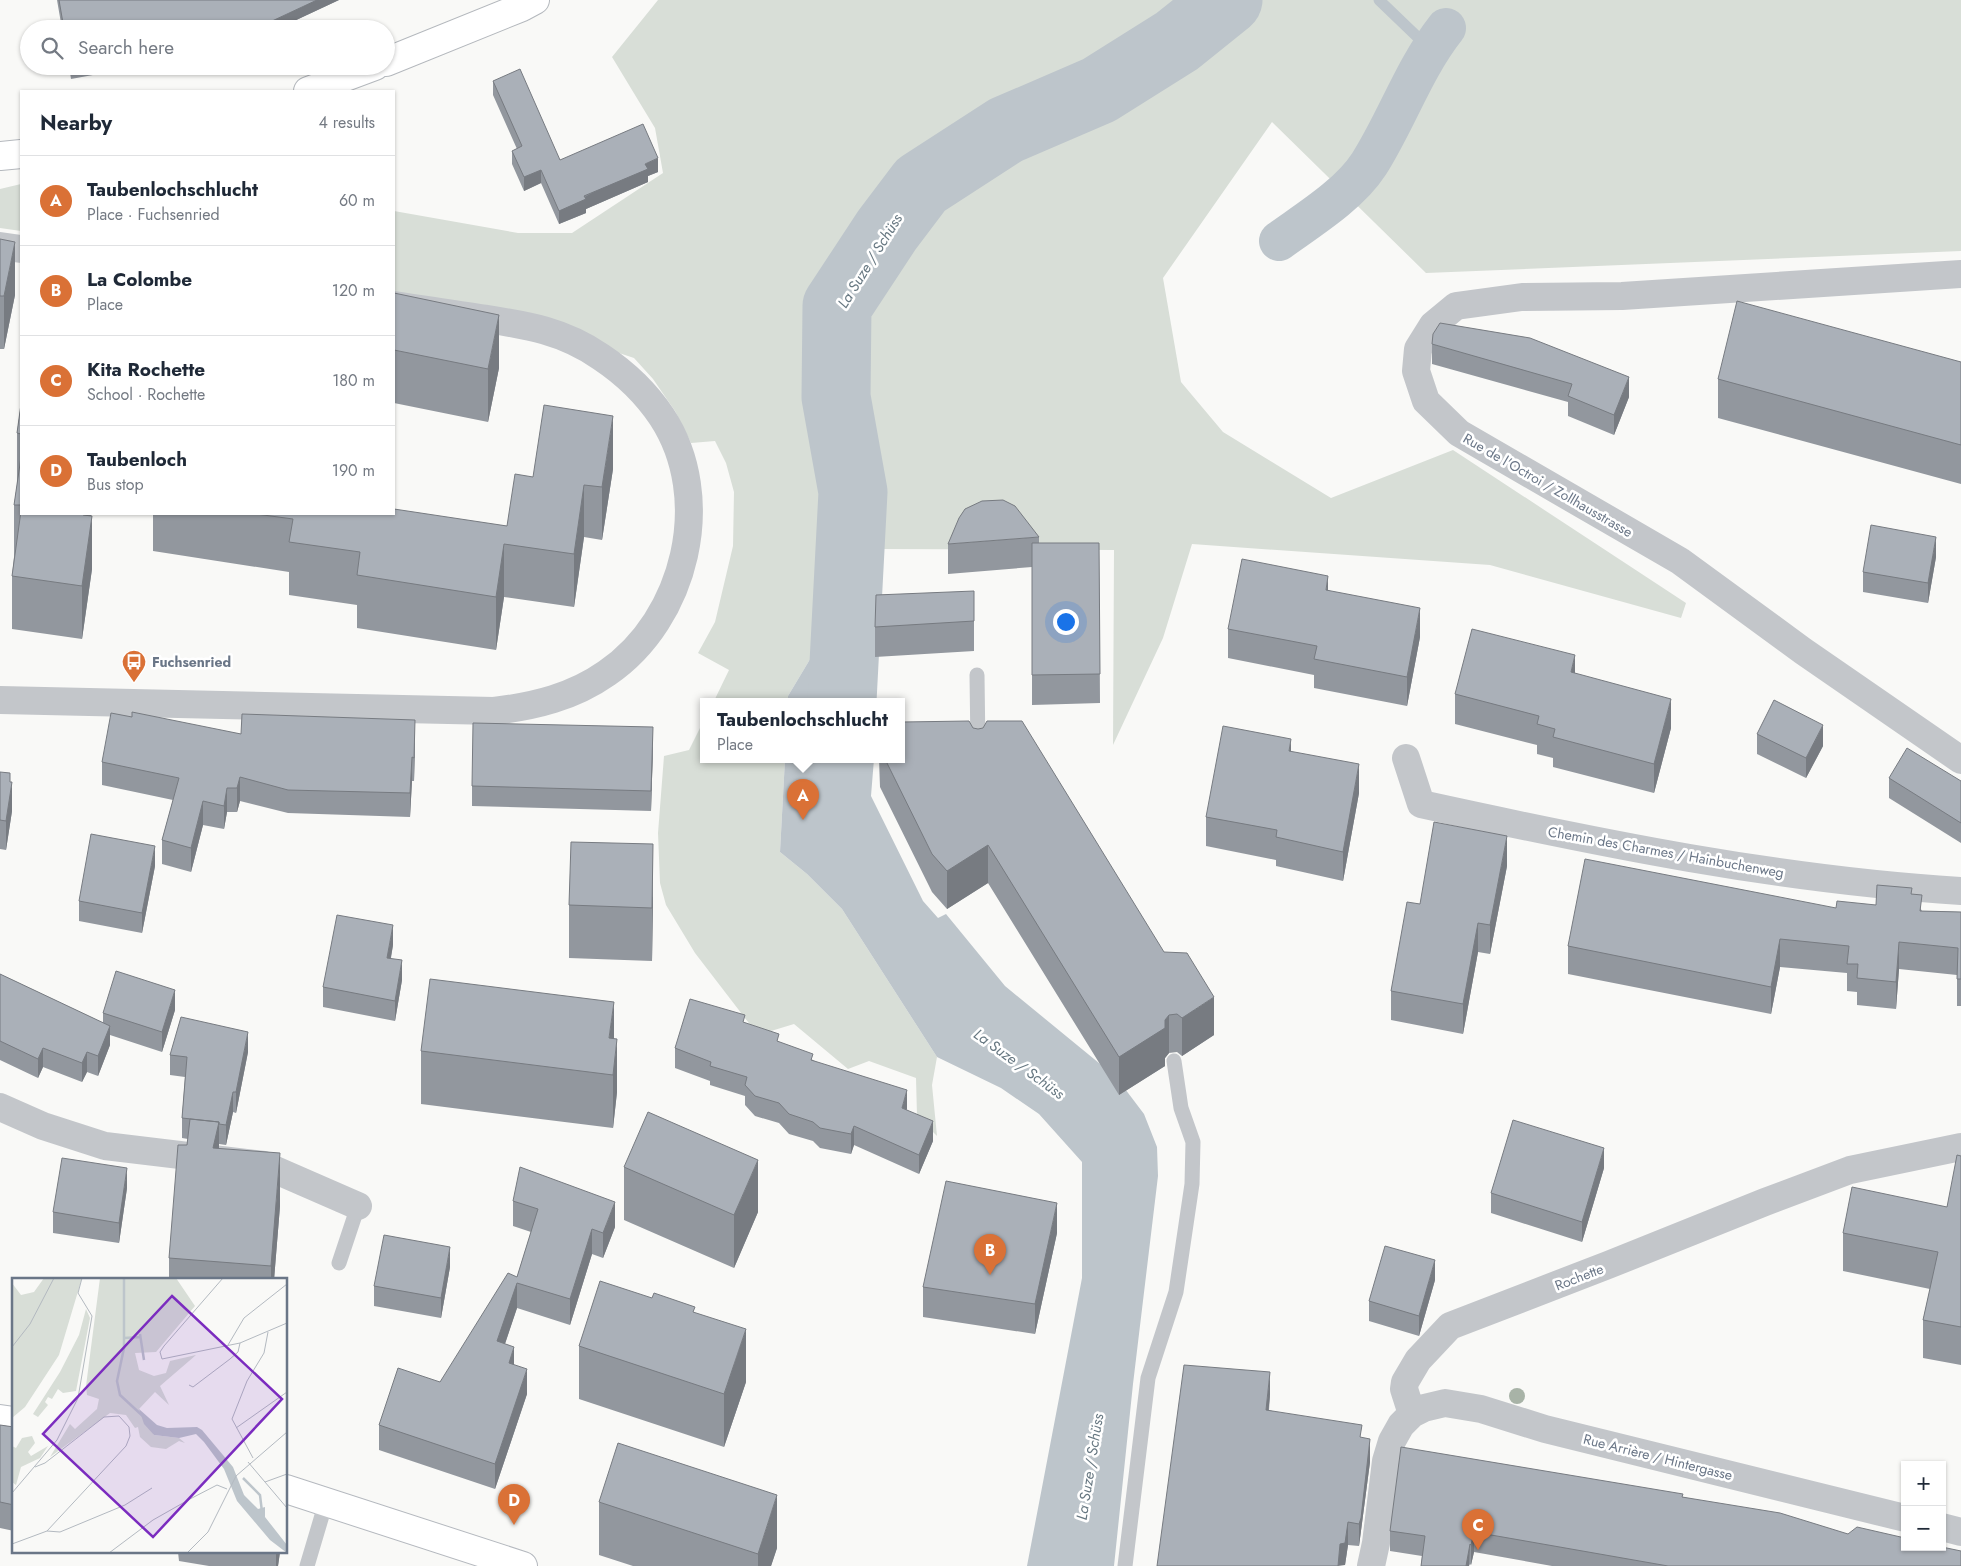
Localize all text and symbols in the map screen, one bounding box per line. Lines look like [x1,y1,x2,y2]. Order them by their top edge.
search box [20,20,395,75]
icon: search [38,34,66,62]
text: Search here [78,34,174,61]
text: Nearby [40,108,112,138]
text: 4 results [319,111,375,134]
text: Taubenlochschlucht [87,176,258,203]
text: A [50,189,62,212]
text: 60 m [339,189,375,212]
text: Place · Fuchsenried [87,203,220,226]
water label: La Suze / Schüss [832,210,908,312]
text: La Colombe [87,266,192,293]
text: B [51,279,61,302]
text: 120 m [332,279,375,302]
text: Place [87,293,123,316]
text: Kita Rochette [87,356,205,383]
text: C [50,369,62,392]
text: 180 m [332,369,375,392]
text: School · Rochette [87,383,205,406]
street label: Rue de l'Octroi / Zollhausstrasse [1460,428,1636,542]
text: Taubenloch [87,446,187,473]
text: D [50,459,62,482]
text: 190 m [332,459,375,482]
text: Bus stop [87,473,144,496]
your location [1053,609,1079,635]
bus stop icon: Fuchsenried [121,649,147,683]
place label: Fuchsenried [152,652,231,672]
popup [700,698,905,763]
text: Taubenlochschlucht [717,706,888,733]
text: Place [717,733,753,756]
pin: A [787,779,819,820]
street label: Chemin des Charmes / Hainbuchenweg [1546,821,1786,883]
water label: La Suze / Schüss [969,1024,1069,1105]
pin: B [974,1234,1006,1275]
street label: Rochette [1552,1259,1606,1295]
inset map [12,1278,288,1554]
water label: La Suze / Schüss [1071,1412,1109,1522]
street label: Rue Arrière / Hintergasse [1581,1429,1735,1485]
map controls [1901,1461,1946,1551]
button: + [1901,1461,1946,1506]
pin: D [498,1484,530,1525]
button: − [1901,1506,1946,1551]
pin: C [1462,1509,1494,1550]

